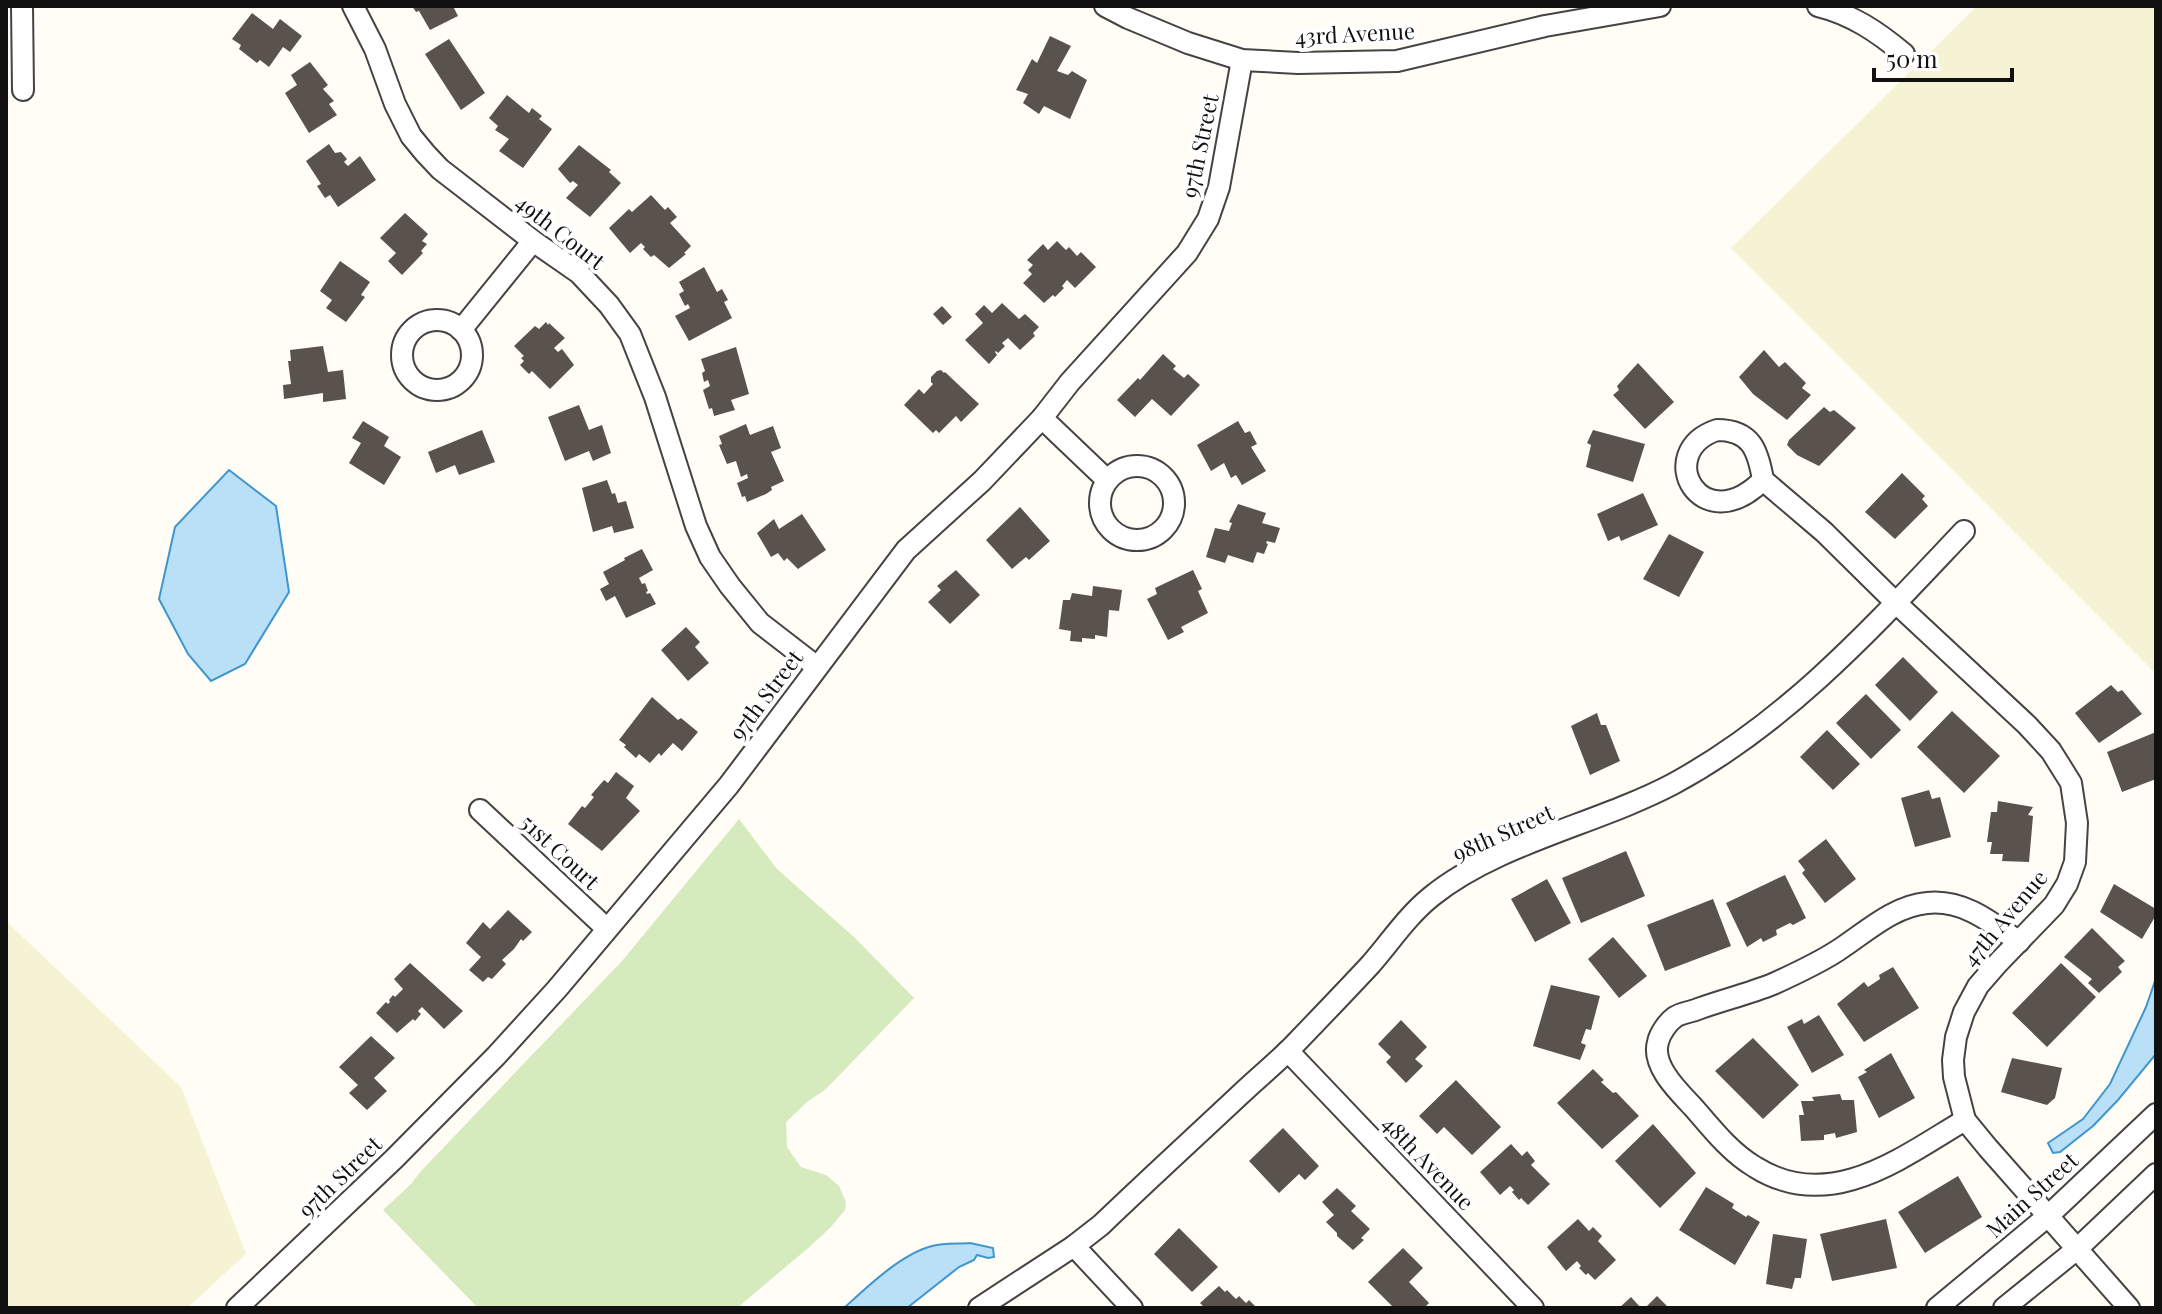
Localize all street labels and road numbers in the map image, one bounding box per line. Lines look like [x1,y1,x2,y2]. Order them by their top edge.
street label: 43rd Avenue [1294,15,1416,51]
street label: 97th Street [1173,90,1225,200]
street label: 49th Court [510,187,612,276]
street label: 97th Street [722,642,810,746]
street label: 98th Street [1447,796,1559,868]
street label: 51st Court [515,807,607,896]
street label: 47th Avenue [1955,863,2054,972]
street label: 48th Avenue [1376,1109,1481,1216]
street label: 97th Street [291,1128,389,1224]
street label: Main Street [1979,1144,2085,1244]

